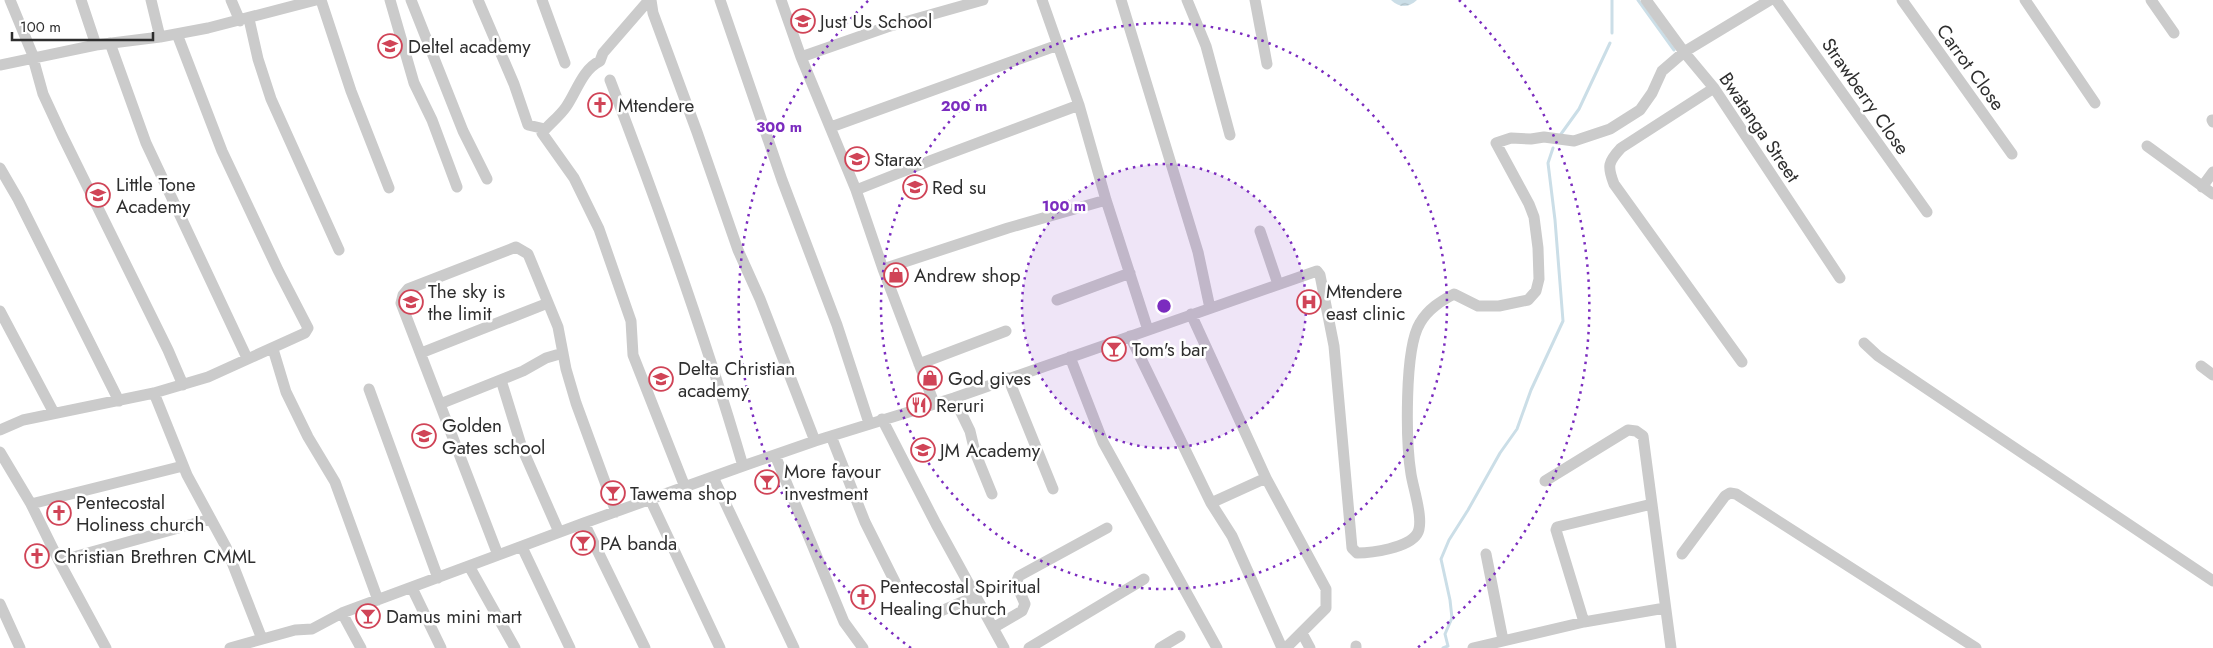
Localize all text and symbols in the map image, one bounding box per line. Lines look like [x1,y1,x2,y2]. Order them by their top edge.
school or university icon: Just Us School [790,8,816,34]
place label: Just Us School [817,8,932,35]
scale bar [12,10,154,42]
text: 100 m [20,16,61,38]
street label: Carrot Close [1930,19,2011,116]
street label: Strawberry Close [1815,32,1916,160]
school or university icon: Deltel academy [377,33,403,59]
place label: Deltel academy [408,33,531,60]
street label: Bwatanga Street [1713,67,1807,188]
church icon: Mtendere [587,92,613,118]
place label: Mtendere [618,92,695,119]
text: 200 m [941,95,987,117]
text: 300 m [756,116,802,138]
school or university icon: Starax [844,146,870,172]
place label: Starax [874,146,922,173]
place label: Little Tone Academy [116,171,196,220]
school or university icon: Red su [902,174,928,200]
place label: Red su [932,174,987,201]
school or university icon: Little Tone Academy [85,182,111,208]
text: 100 m [1042,195,1086,217]
shop icon: Andrew shop [883,262,909,288]
place label: Andrew shop [914,262,1021,289]
place label: The sky is the limit [428,278,506,327]
place label: Mtendere east clinic [1326,278,1405,327]
school or university icon: The sky is the limit [398,289,424,315]
hospital icon: Mtendere east clinic [1296,289,1322,315]
centre of rings [1155,297,1173,315]
bar icon: Tom's bar [1101,336,1127,362]
place label: Tom's bar [1132,336,1207,363]
place label: Delta Christian academy [678,355,795,404]
shop icon: God gives [917,365,943,391]
place label: God gives [948,365,1031,392]
school or university icon: Delta Christian academy [648,366,674,392]
restaurant icon: Reruri [906,392,932,418]
place label: Reruri [936,392,984,419]
place label: Golden Gates school [442,412,545,461]
school or university icon: Golden Gates school [411,423,437,449]
school or university icon: JM Academy [910,437,936,463]
place label: JM Academy [937,437,1041,464]
place label: More favour investment [784,458,881,507]
bar icon: More favour investment [754,469,780,495]
bar icon: Tawema shop [600,480,626,506]
place label: Tawema shop [630,480,737,507]
place label: Pentecostal Holiness church [76,489,204,538]
church icon: Pentecostal Holiness church [46,500,72,526]
bar icon: PA banda [570,530,596,556]
place label: PA banda [600,530,677,557]
church icon: Christian Brethren CMML [24,543,50,569]
place label: Christian Brethren CMML [54,543,256,570]
place label: Pentecostal Spiritual Healing Church [880,573,1041,622]
church icon: Pentecostal Spiritual Healing Church [850,584,876,610]
bar icon: Damus mini mart [355,603,381,629]
place label: Damus mini mart [386,603,522,630]

